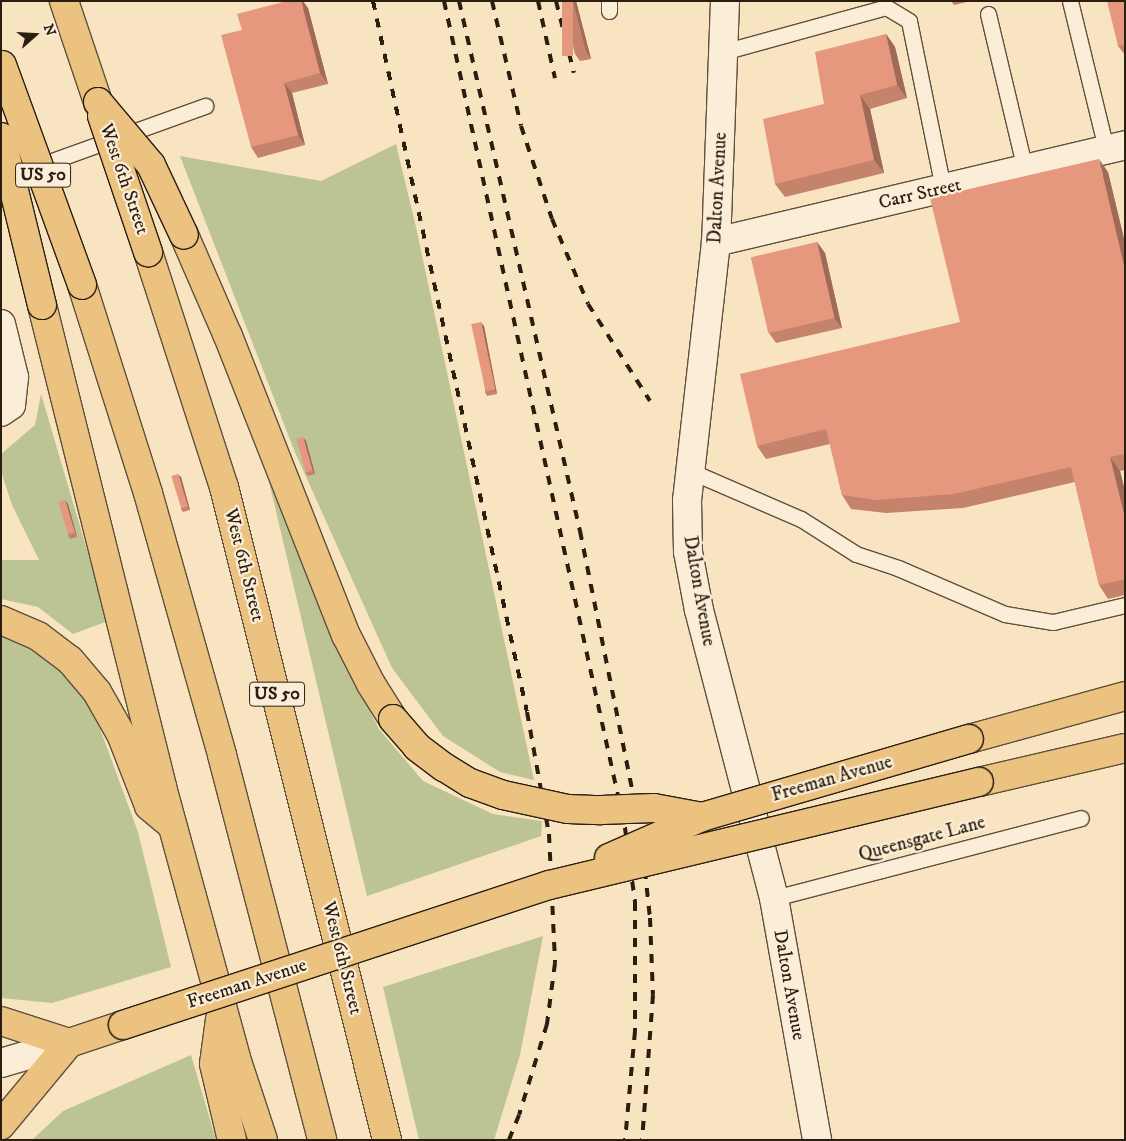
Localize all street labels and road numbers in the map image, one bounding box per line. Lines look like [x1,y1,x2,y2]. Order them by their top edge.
street label: West 6th Street [94,121,154,237]
street label: Dalton Avenue [704,131,732,245]
road number: US 50 [14,160,72,190]
street label: Carr Street [877,173,963,215]
street label: West 6th Street [219,506,269,624]
street label: Dalton Avenue [678,534,720,648]
road number: US 50 [248,679,306,710]
street label: Freeman Avenue [769,751,895,807]
street label: Queensgate Lane [856,811,988,867]
street label: West 6th Street [317,899,367,1017]
street label: Dalton Avenue [768,928,810,1042]
street label: Freeman Avenue [184,954,310,1014]

